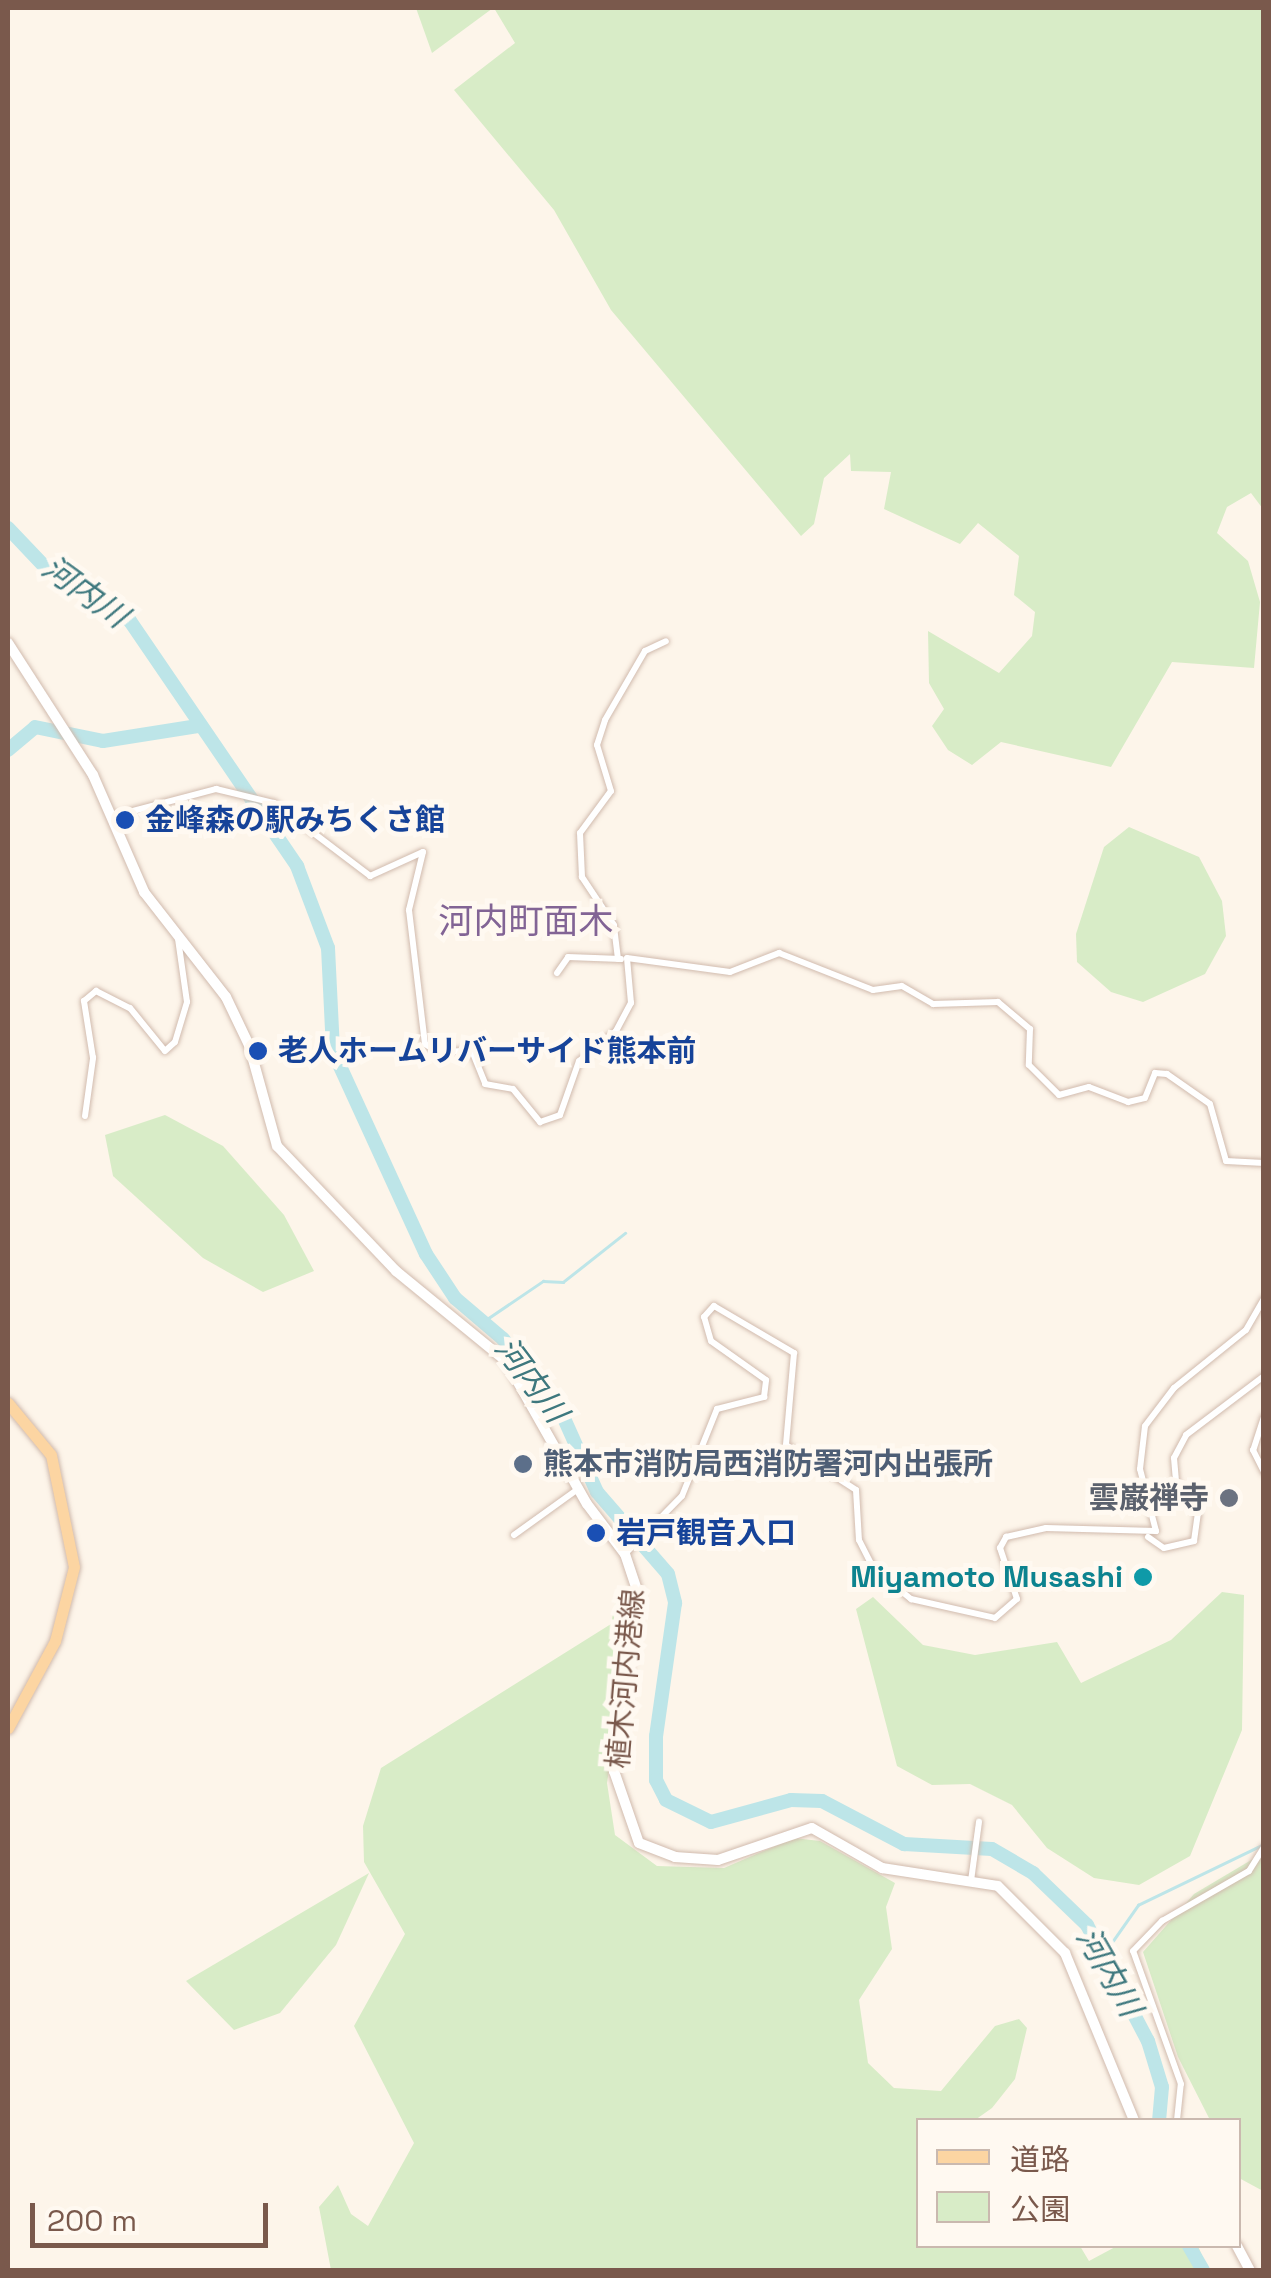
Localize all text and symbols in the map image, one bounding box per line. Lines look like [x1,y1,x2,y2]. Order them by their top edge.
water label: 河内川 [35,548,135,636]
place label: 金峰森の駅みちくさ館 [145,802,445,838]
marker: 金峰森の駅みちくさ館 [114,809,136,831]
district label: 河内町面木 [439,900,613,942]
place label: 老人ホームリバーサイド熊本前 [278,1033,698,1069]
marker: 老人ホームリバーサイド熊本前 [247,1040,269,1062]
water label: 河内川 [487,1330,575,1430]
place label: 熊本市消防局西消防署河内出張所 [543,1446,993,1482]
marker: 熊本市消防局西消防署河内出張所 [512,1453,534,1475]
place label: 雲巌禅寺 [1089,1480,1209,1516]
marker: 雲巌禅寺 [1218,1487,1240,1509]
place label: 岩戸観音入口 [616,1515,796,1551]
marker: 岩戸観音入口 [585,1522,607,1544]
place label: Miyamoto Musashi [850,1559,1123,1595]
marker: Miyamoto Musashi [1132,1566,1154,1588]
street label: 植木河内港線 [600,1588,652,1770]
water label: 河内川 [1068,1921,1150,2023]
legend [916,2118,1241,2248]
text: 道路 [1010,2140,1070,2179]
scale bar [35,2183,272,2245]
text: 公園 [1010,2190,1070,2229]
text: 200 m [47,2201,137,2240]

